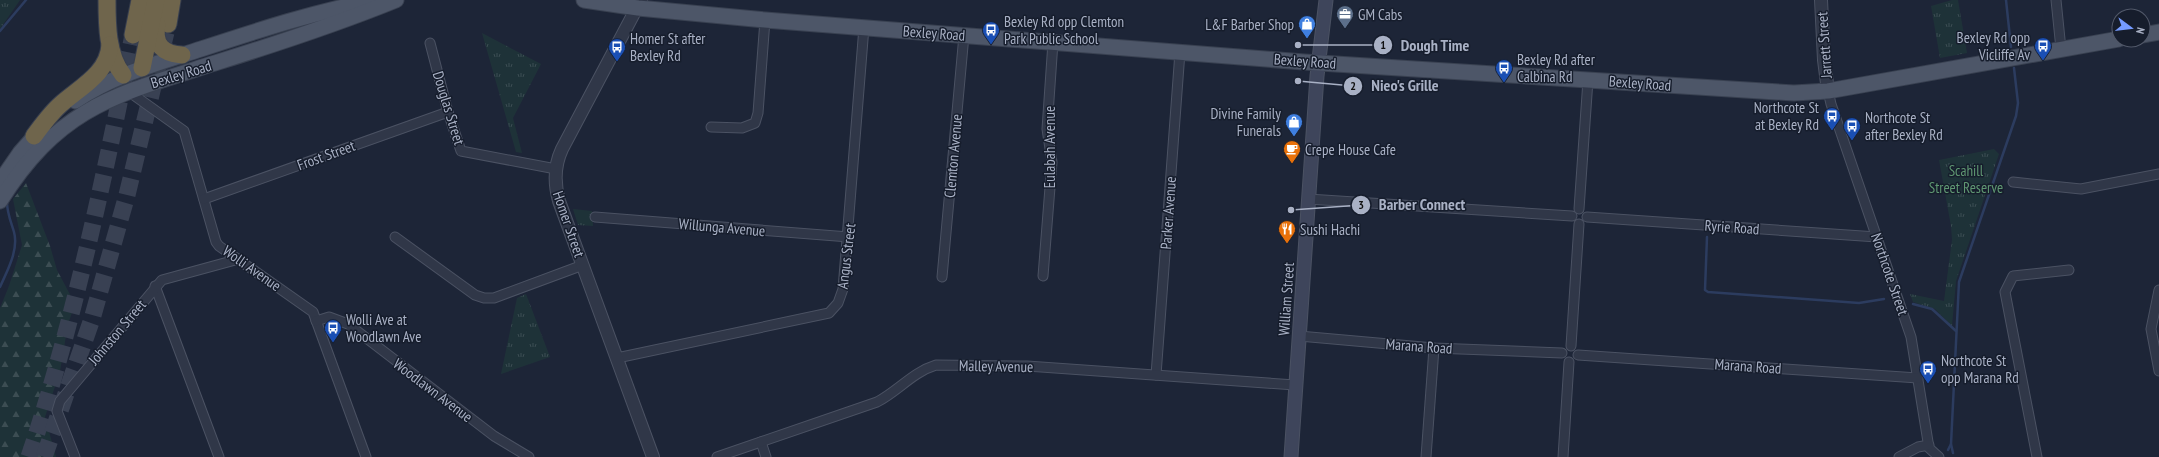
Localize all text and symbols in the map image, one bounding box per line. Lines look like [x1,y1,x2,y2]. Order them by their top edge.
office icon: GM Cabs [1335,4,1355,29]
place label: GM Cabs [1358,5,1402,24]
north arrow [2111,8,2151,48]
street label: Jarrett Street [1812,11,1836,80]
place label: Bexley Rd opp Clemton Park Public School [1004,12,1124,48]
shop icon: L&F Barber Shop [1297,14,1317,39]
place label: L&F Barber Shop [1205,15,1294,34]
bus stop icon: Bexley Rd opp Clemton Park Public School [981,20,1001,45]
street label: Bexley Road [902,21,966,45]
text: N [2133,26,2148,35]
place label: Bexley Rd opp Vicliffe Av [1957,28,2030,64]
place label: Homer St after Bexley Rd [630,29,706,65]
callout: Dough Time [1373,31,1478,59]
text: Dough Time [1401,35,1469,55]
bus stop icon: Bexley Rd opp Vicliffe Av [2033,36,2053,61]
bus stop icon: Homer St after Bexley Rd [607,37,627,62]
text: 1 [1380,37,1386,52]
street label: Bexley Road [1273,49,1337,73]
place label: Bexley Rd after Calbina Rd [1517,50,1596,86]
street label: Bexley Road [148,56,214,92]
bus stop icon: Bexley Rd after Calbina Rd [1494,58,1514,83]
street label: Douglas Street [429,69,469,147]
street label: Bexley Road [1608,71,1672,95]
callout: Nieo's Grille [1343,72,1447,100]
text: Nieo's Grille [1371,75,1439,95]
text: 2 [1350,78,1356,93]
place label: Northcote St at Bexley Rd [1754,98,1819,134]
place label: Divine Family Funerals [1210,104,1281,140]
street label: Eulabah Avenue [1040,106,1059,188]
bus stop icon: Northcote St at Bexley Rd [1822,106,1842,131]
place label: Northcote St after Bexley Rd [1865,108,1943,144]
shop icon: Divine Family Funerals [1284,112,1304,137]
street label: Clemton Avenue [940,113,966,199]
bus stop icon: Northcote St after Bexley Rd [1842,116,1862,141]
street label: Frost Street [294,136,358,174]
cafe icon: Crepe House Cafe [1282,139,1302,164]
place label: Crepe House Cafe [1305,140,1396,159]
park label: Scahill Street Reserve [1929,161,2003,197]
street label: Parker Avenue [1156,176,1180,250]
street label: Homer Street [549,188,589,260]
callout: Barber Connect [1351,191,1473,219]
text: Barber Connect [1379,194,1465,214]
text: 3 [1358,197,1364,212]
street label: Willunga Avenue [678,214,766,240]
street label: Ryrie Road [1704,216,1760,238]
restaurant icon: Sushi Hachi [1277,219,1297,244]
place label: Sushi Hachi [1300,220,1360,239]
street label: Angus Street [833,222,859,290]
street label: Northcote Street [1867,230,1913,318]
street label: Wolli Avenue [219,241,285,295]
street label: William Street [1274,262,1298,336]
street label: Johnston Street [83,295,150,369]
place label: Wolli Ave at Woodlawn Ave [346,310,421,346]
bus stop icon: Wolli Ave at Woodlawn Ave [323,318,343,343]
street label: Marana Road [1385,334,1453,358]
place label: Northcote St opp Marana Rd [1941,351,2019,387]
street label: Woodlawn Avenue [389,354,477,426]
street label: Marana Road [1714,354,1782,378]
street label: Malley Avenue [959,356,1033,376]
bus stop icon: Northcote St opp Marana Rd [1918,359,1938,384]

